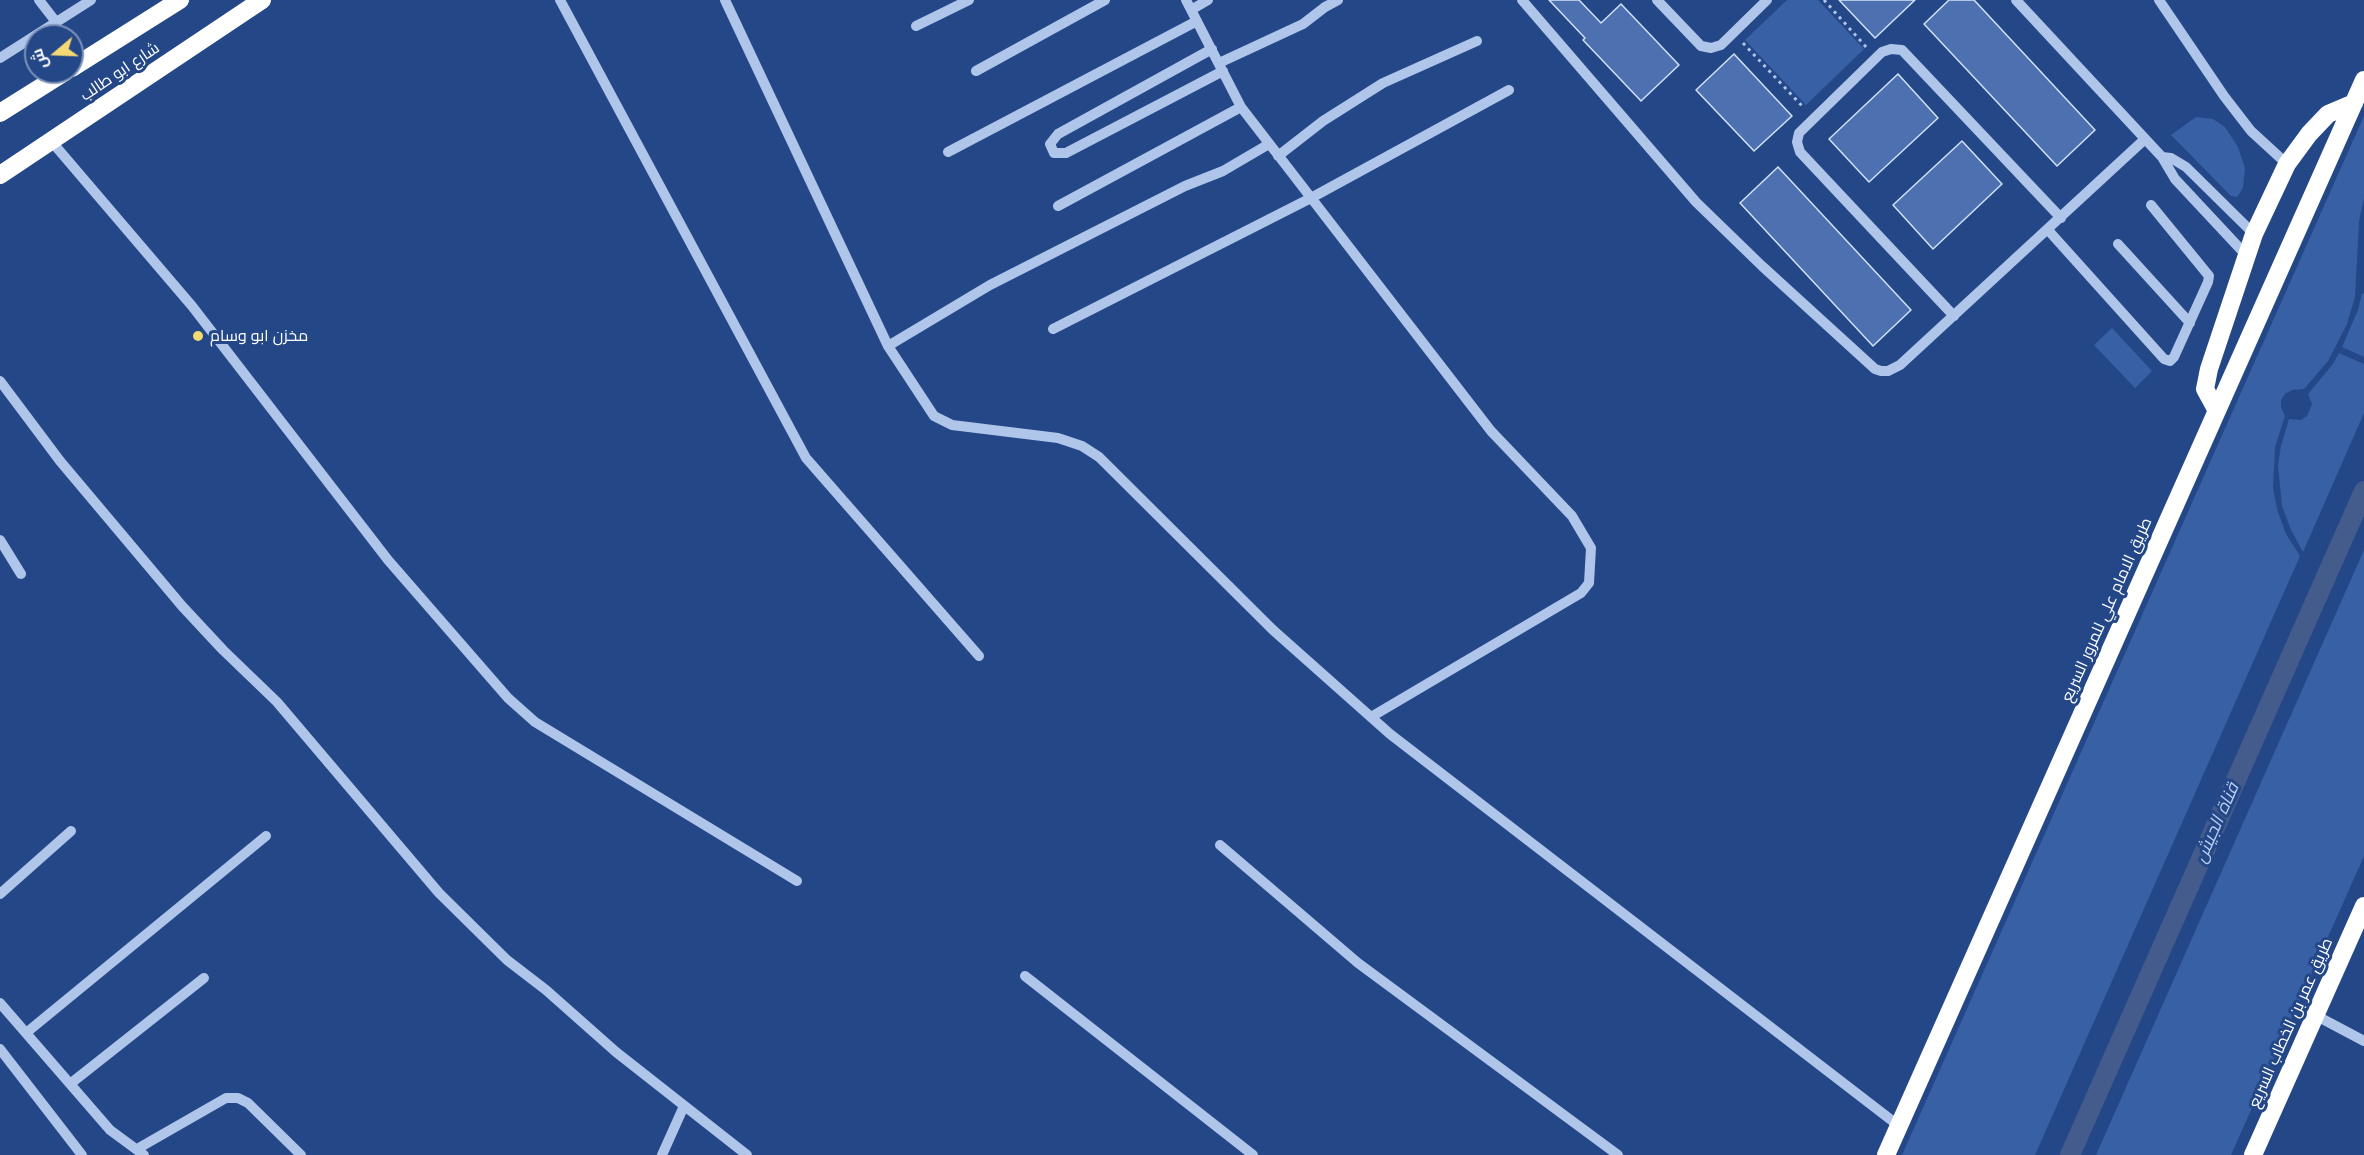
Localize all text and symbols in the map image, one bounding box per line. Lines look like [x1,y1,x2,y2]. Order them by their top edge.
north arrow [24,24,84,84]
street label: شارع ابو طالب [77,39,163,105]
text: ش [25,46,53,72]
place label: مخزن ابو وسام [210,326,308,346]
marker: مخزن ابو وسام [191,329,205,343]
street label: طريق الامام علي للمرور السريع [2058,515,2156,705]
water label: قناة الجيش [2190,780,2244,866]
street label: طريق عمر بن الخطاب السريع [2245,935,2337,1111]

